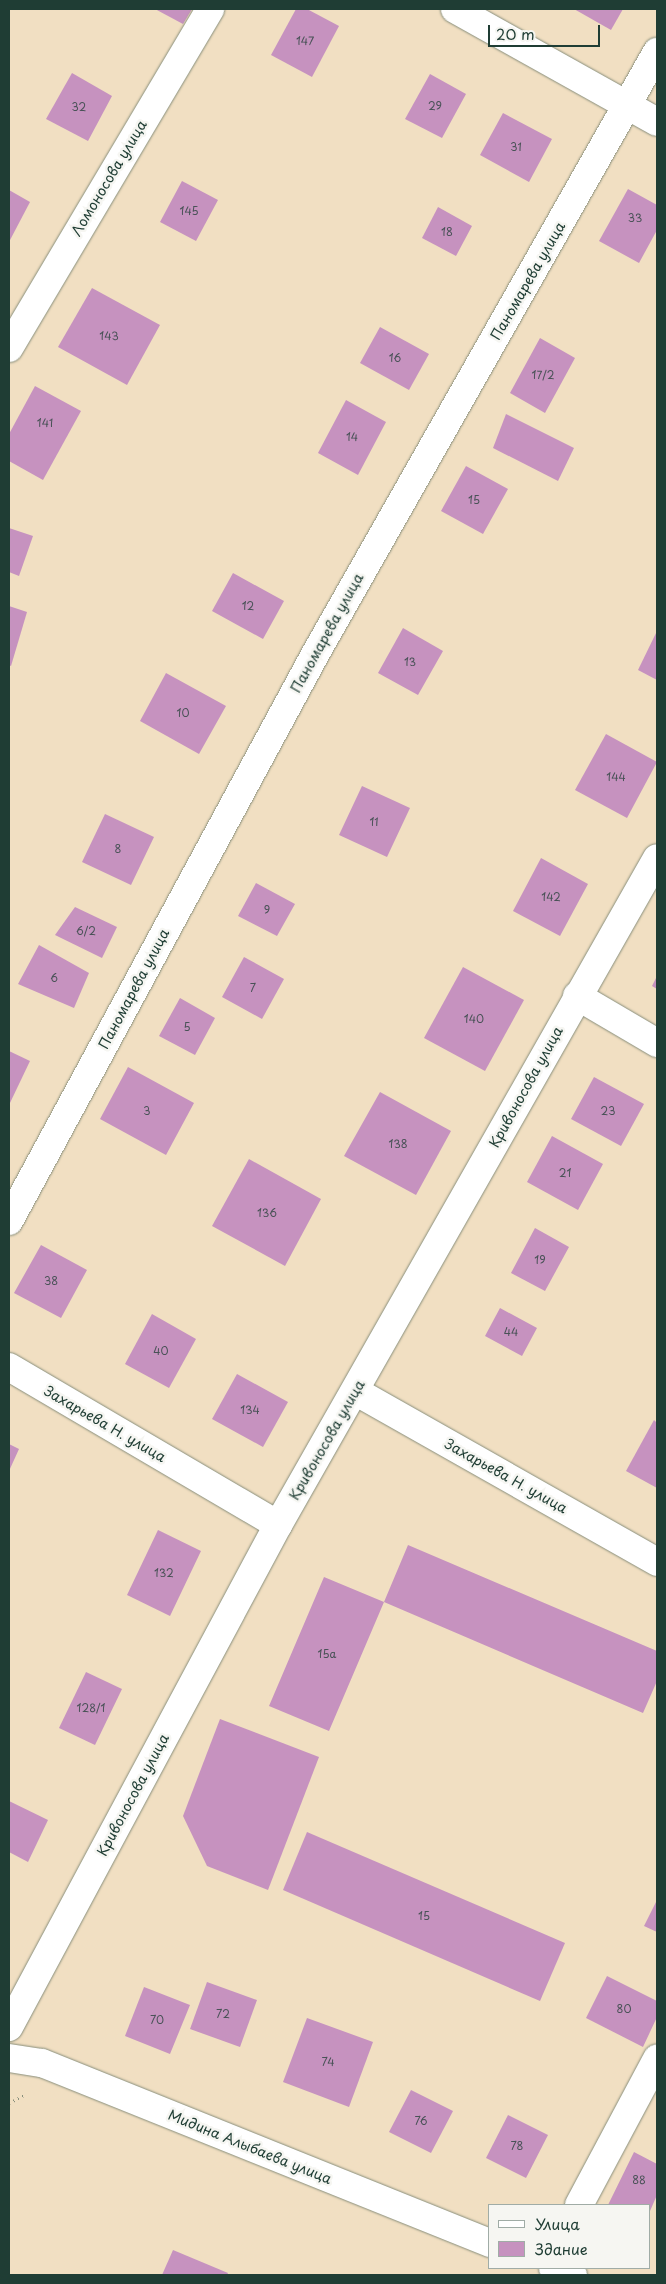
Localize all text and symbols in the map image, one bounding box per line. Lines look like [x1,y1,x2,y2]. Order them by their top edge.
scale bar [491,15,604,47]
text: 20 m [496,22,535,45]
house number: 147 [296,34,314,48]
house number: 29 [428,99,442,113]
house number: 32 [72,100,86,114]
street label: Ломоносова улица [68,117,150,239]
house number: 31 [510,140,522,154]
house number: 145 [179,204,199,218]
house number: 33 [628,211,642,225]
street label: Паномарева улица [487,218,569,344]
house number: 18 [441,225,453,239]
house number: 143 [99,329,119,343]
house number: 16 [389,351,401,365]
house number: 17/2 [532,368,554,382]
house number: 141 [37,416,53,430]
house number: 14 [346,430,358,444]
house number: 15 [468,493,480,507]
street label: Паномарева улица [287,570,367,696]
house number: 12 [242,599,254,613]
house number: 13 [404,655,416,669]
house number: 10 [177,706,189,720]
house number: 144 [606,770,626,784]
house number: 11 [369,815,379,829]
house number: 8 [115,842,121,856]
house number: 142 [541,890,561,904]
house number: 9 [264,903,270,917]
house number: 6/2 [76,924,96,938]
street label: Паномарева улица [95,926,173,1052]
house number: 6 [50,971,58,985]
house number: 7 [250,981,256,995]
house number: 140 [464,1012,484,1026]
house number: 5 [183,1020,191,1034]
street label: Кривоносова улица [486,1023,566,1151]
house number: 3 [143,1104,151,1118]
house number: 23 [601,1104,615,1118]
house number: 138 [388,1137,408,1151]
house number: 21 [559,1166,571,1180]
house number: 136 [257,1206,277,1220]
house number: 19 [534,1253,546,1267]
house number: 38 [44,1274,58,1288]
house number: 44 [504,1325,518,1339]
house number: 40 [153,1344,169,1358]
street label: Кривоносова улица [286,1377,368,1503]
street label: Захарьева Н. улица [41,1382,169,1466]
house number: 134 [240,1403,260,1417]
street label: Захарьева Н. улица [442,1435,570,1517]
house number: 132 [154,1566,174,1580]
house number: 15а [318,1647,336,1661]
house number: 128/1 [76,1701,106,1715]
street label: Кривоносова улица [94,1731,172,1859]
house number: 15 [418,1909,430,1923]
house number: 80 [617,2002,631,2016]
house number: 72 [216,2007,230,2021]
house number: 70 [150,2013,164,2027]
house number: 74 [321,2055,335,2069]
street label: Мидина Алыбаева улица [165,2106,335,2188]
house number: 76 [414,2114,428,2128]
house number: 78 [511,2139,523,2153]
house number: 88 [632,2173,646,2187]
legend [488,2204,651,2269]
text: Улица [535,2212,580,2235]
text: Здание [535,2237,588,2260]

